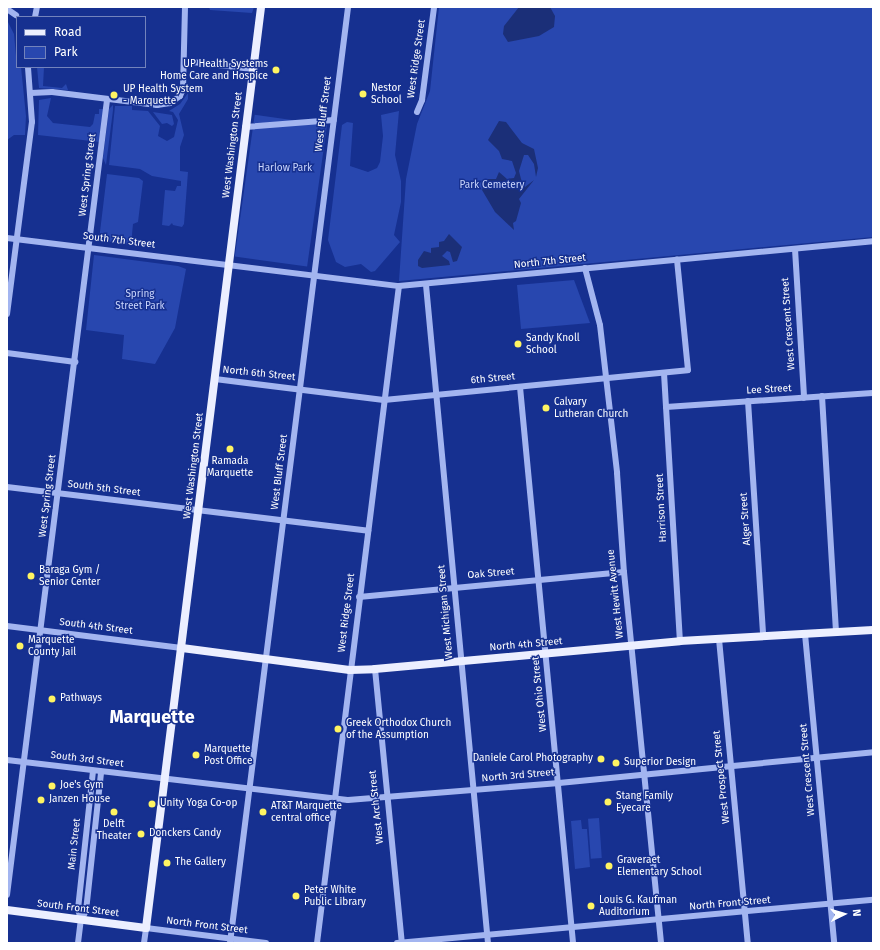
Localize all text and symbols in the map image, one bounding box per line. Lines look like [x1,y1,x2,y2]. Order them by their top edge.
legend [16,16,146,68]
street label: West Ridge Street [406,19,428,99]
text: Road [54,25,82,39]
text: Park [54,45,78,59]
place label: UP Health Systems Home Care and Hospice [160,58,268,82]
marker: UP Health Systems Home Care and Hospice [271,65,281,75]
street label: West Bluff Street [313,76,335,152]
place label: Nestor School [371,82,402,106]
place label: UP Health System - Marquette [123,83,203,106]
marker: UP Health System - Marquette [108,89,120,101]
marker: Nestor School [358,89,368,99]
street label: West Washington Street [221,91,245,199]
street label: West Spring Street [77,133,99,217]
park label: Harlow Park [258,163,312,175]
park label: Park Cemetery [460,180,524,192]
street label: South 7th Street [82,231,156,251]
street label: North 7th Street [513,252,587,272]
street label: West Crescent Street [780,277,798,371]
park label: Spring Street Park [115,288,165,312]
place label: Sandy Knoll School [526,332,580,356]
marker: Sandy Knoll School [513,339,523,349]
street label: North 6th Street [222,364,296,384]
street label: 6th Street [470,371,516,387]
street label: Lee Street [746,383,792,397]
place label: Calvary Lutheran Church [554,396,628,420]
marker: Calvary Lutheran Church [541,403,551,413]
street label: West Washington Street [182,412,206,520]
street label: West Bluff Street [269,434,291,510]
marker: Ramada Marquette [225,444,235,454]
street label: West Spring Street [37,454,59,538]
place label: Ramada Marquette [207,455,253,478]
street label: Harrison Street [654,473,670,543]
street label: South 5th Street [67,479,141,499]
street label: Alger Street [738,492,754,546]
street label: West Hewitt Avenue [605,549,627,639]
place label: Baraga Gym / Senior Center [39,564,100,588]
street label: West Michigan Street [436,564,456,660]
street label: Oak Street [467,566,515,582]
marker: Baraga Gym / Senior Center [26,571,36,581]
street label: West Ridge Street [336,573,358,653]
street label: South 4th Street [59,617,133,637]
place label: Marquette County Jail [28,634,76,658]
street label: North 4th Street [489,636,563,654]
marker: Marquette County Jail [15,641,25,651]
street label: West Ohio Street [530,656,550,732]
place label: Pathways [60,693,102,705]
marker: Pathways [47,694,57,704]
district label: Marquette [109,706,195,728]
place label: Greek Orthodox Church of the Assumption [346,717,451,740]
street label: West Crescent Street [798,723,818,817]
marker: Greek Orthodox Church of the Assumption [333,724,343,734]
street label: West Prospect Street [711,730,733,824]
place label: Marquette Post Office [204,743,252,766]
street label: South 3rd Street [50,750,124,770]
marker: Marquette Post Office [191,750,201,760]
place label: Daniele Carol Photography [473,753,593,765]
marker: Daniele Carol Photography [596,754,606,764]
place label: Superior Design [624,757,696,769]
marker: Superior Design [611,758,621,768]
street label: North 3rd Street [481,767,555,785]
street label: West Arch Street [367,769,387,845]
place label: Joe's Gym [60,780,103,792]
marker: Joe's Gym [47,781,57,791]
place label: Stang Family Eyecare [616,790,673,814]
place label: Janzen House [49,794,110,806]
marker: Janzen House [36,795,46,805]
marker: Stang Family Eyecare [603,797,613,807]
place label: Unity Yoga Co-op [160,798,237,810]
marker: Unity Yoga Co-op [147,799,157,809]
place label: AT&T Marquette central office [271,800,342,824]
marker: Delft Theater [109,807,119,817]
marker: AT&T Marquette central office [258,807,268,817]
street label: Main Street [66,818,84,870]
place label: Delft Theater [97,818,131,842]
place label: Donckers Candy [149,828,221,840]
marker: Donckers Candy [136,829,146,839]
place label: Graveraet Elementary School [617,854,702,878]
place label: The Gallery [175,857,226,869]
marker: The Gallery [162,858,172,868]
marker: Graveraet Elementary School [604,861,614,871]
place label: Peter White Public Library [304,884,366,908]
marker: Peter White Public Library [291,891,301,901]
place label: Louis G. Kaufman Auditorium [599,894,677,918]
street label: North Front Street [689,894,771,914]
north arrow [824,894,864,934]
street label: South Front Street [36,898,120,920]
marker: Louis G. Kaufman Auditorium [586,901,596,911]
text: N [850,909,863,917]
street label: North Front Street [166,915,248,937]

